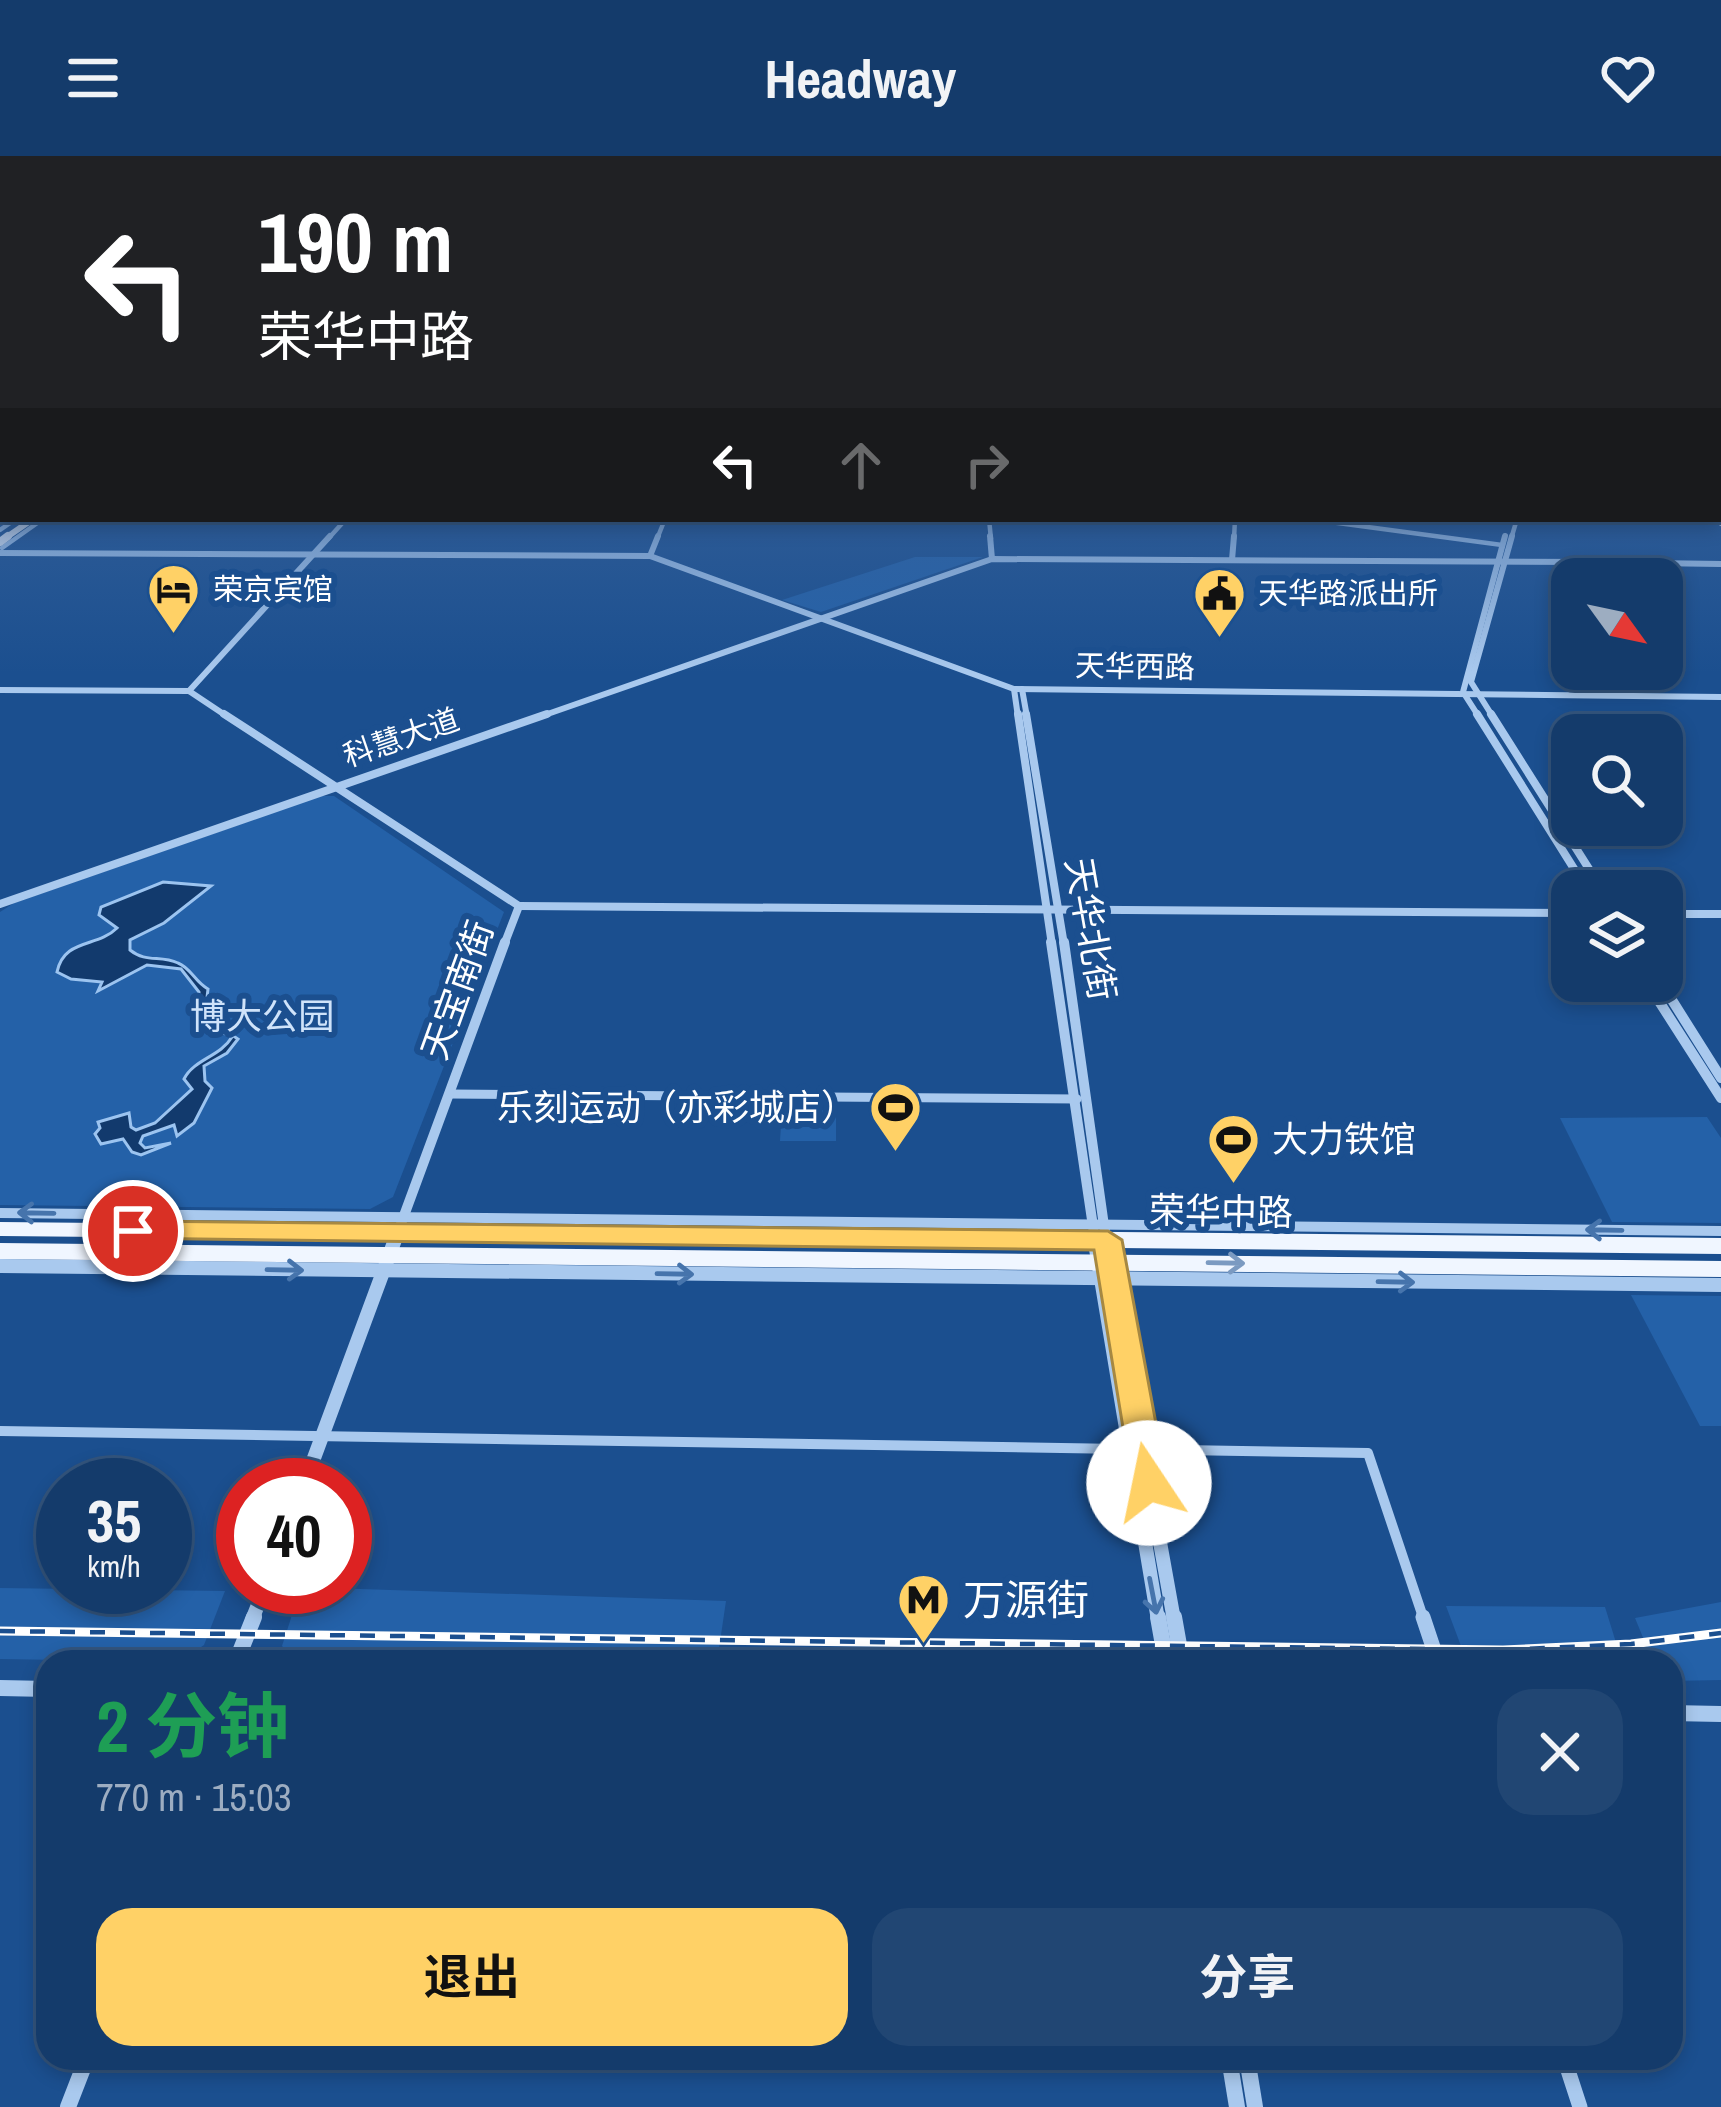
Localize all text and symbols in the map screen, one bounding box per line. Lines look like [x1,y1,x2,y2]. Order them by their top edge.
text: Headway [765,42,956,115]
icon: menu [60,45,126,111]
icon: heart [1595,45,1661,111]
text: 190 m [258,185,453,298]
icon: left [60,204,216,360]
text: 荣华中路 [258,300,474,373]
icon: left [702,432,768,498]
icon: ahead [828,432,894,498]
icon: right [954,432,1020,498]
north arrow [1551,558,1683,690]
map controls [1551,558,1683,1002]
hotel icon: 荣京宾馆 [146,561,202,635]
public building icon: 天华路派出所 [1191,565,1247,639]
place label: 荣京宾馆 [213,569,333,609]
place label: 天华路派出所 [1258,573,1438,613]
street label: 天华西路 [1075,645,1195,687]
street label: 科慧大道 [338,699,464,775]
button: search [1551,714,1683,846]
street label: 天华北街 [1055,854,1127,1004]
button: layers [1551,870,1683,1002]
street label: 天宝南街 [410,914,504,1066]
park label: 博大公园 [190,992,334,1040]
sports icon: 乐刻运动（亦彩城店） [868,1079,924,1153]
place label: 乐刻运动（亦彩城店） [497,1083,857,1131]
sports icon: 大力铁馆 [1205,1111,1261,1185]
place label: 大力铁馆 [1272,1115,1416,1163]
pin [82,1180,184,1282]
street label: 荣华中路 [1149,1186,1293,1236]
icon: arrive [100,1198,166,1264]
one-way arrow [17,1202,56,1224]
one-way arrow [1585,1218,1624,1241]
one-way arrow [1206,1252,1245,1275]
one-way arrow [265,1259,304,1282]
one-way arrow [655,1263,694,1285]
one-way arrow [1376,1271,1415,1293]
position arrow [1086,1420,1212,1546]
speed limit sign: 40 [216,1458,372,1614]
text: 35 [87,1480,141,1561]
text: km/h [87,1546,141,1586]
metro station icon: 万源街 [896,1572,952,1646]
place label: 万源街 [963,1572,1089,1628]
one-way arrow [1143,1575,1166,1614]
text: 2 分钟 [96,1677,289,1774]
button: close [1497,1689,1623,1815]
text: 770 m · 15:03 [96,1771,292,1823]
button: 退出 [96,1908,848,2046]
button: 分享 [872,1908,1623,2046]

